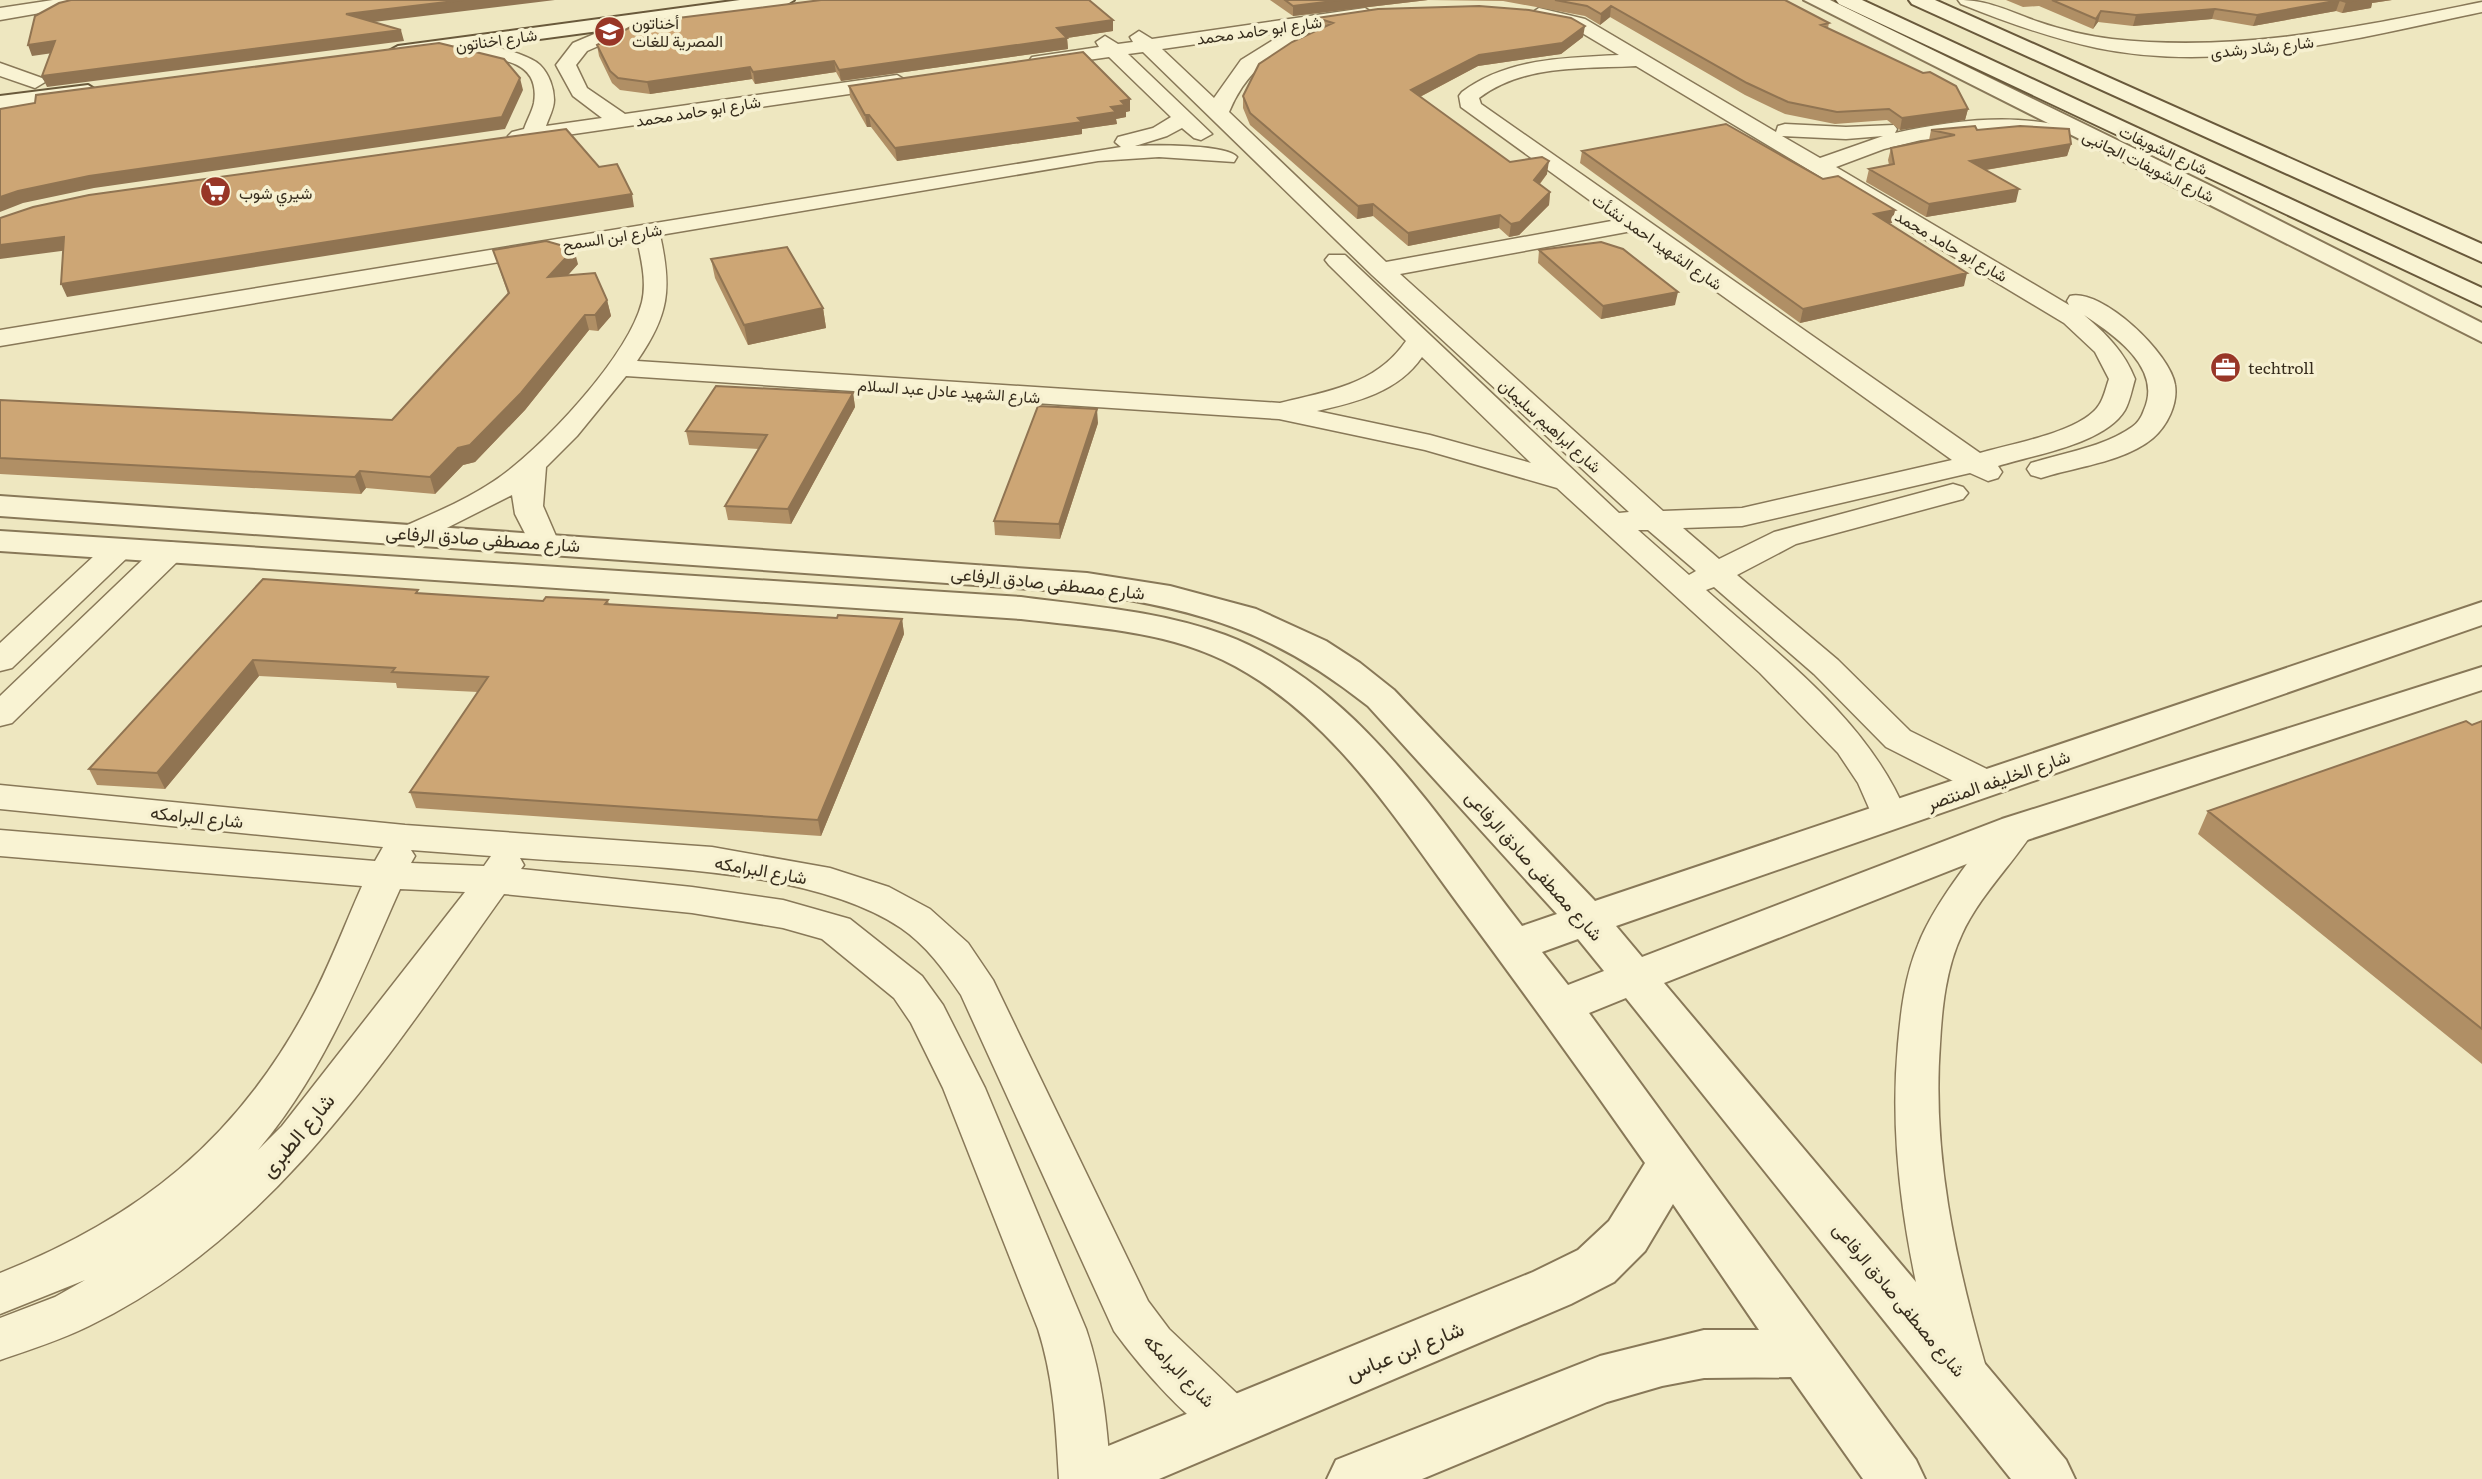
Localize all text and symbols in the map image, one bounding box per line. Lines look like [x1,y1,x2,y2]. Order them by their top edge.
street label: شارع ابو حامد محمد [1195,8,1323,51]
place label: أخناتون المصرية للغات [632,10,723,52]
school or university icon: أخناتون المصرية للغات [592,14,626,48]
street label: شارع اخناتون [454,21,539,58]
street label: شارع رشاد رشدى [2209,29,2315,64]
street label: شارع ابو حامد محمد [634,88,762,133]
street label: شارع الشويفات [2115,118,2212,181]
street label: شارع الشويفات الجانبى [2079,123,2219,208]
supermarket icon: شيري شوب [199,175,233,209]
place label: شيري شوب [239,180,312,207]
street label: شارع الشهيد احمد نشأت [1587,187,1728,296]
street label: شارع ابو حامد محمد [1891,203,2013,288]
street label: شارع ابن السمح [560,216,664,257]
office icon: techtroll [2208,350,2242,384]
place label: techtroll [2248,355,2314,379]
street label: شارع الشهيد عادل عبد السلام [857,372,1041,409]
street label: شارع ابراهيم سليمان [1494,372,1608,478]
street label: شارع مصطفى صادق الرفاعى [385,518,581,558]
street label: شارع مصطفى صادق الرفاعى [950,558,1146,606]
street label: شارع الخليفه المنتصر [1922,742,2073,817]
street label: شارع مصطفى صادق الرفاعى [1460,784,1610,946]
street label: شارع البرامكه [149,798,245,834]
street label: شارع البرامكه [713,848,809,890]
street label: شارع الطبرى [251,1085,341,1184]
street label: شارع مصطفى صادق الرفاعى [1827,1216,1973,1382]
street label: شارع ابن عباس [1340,1311,1468,1388]
street label: شارع البرامكه [1138,1327,1222,1413]

